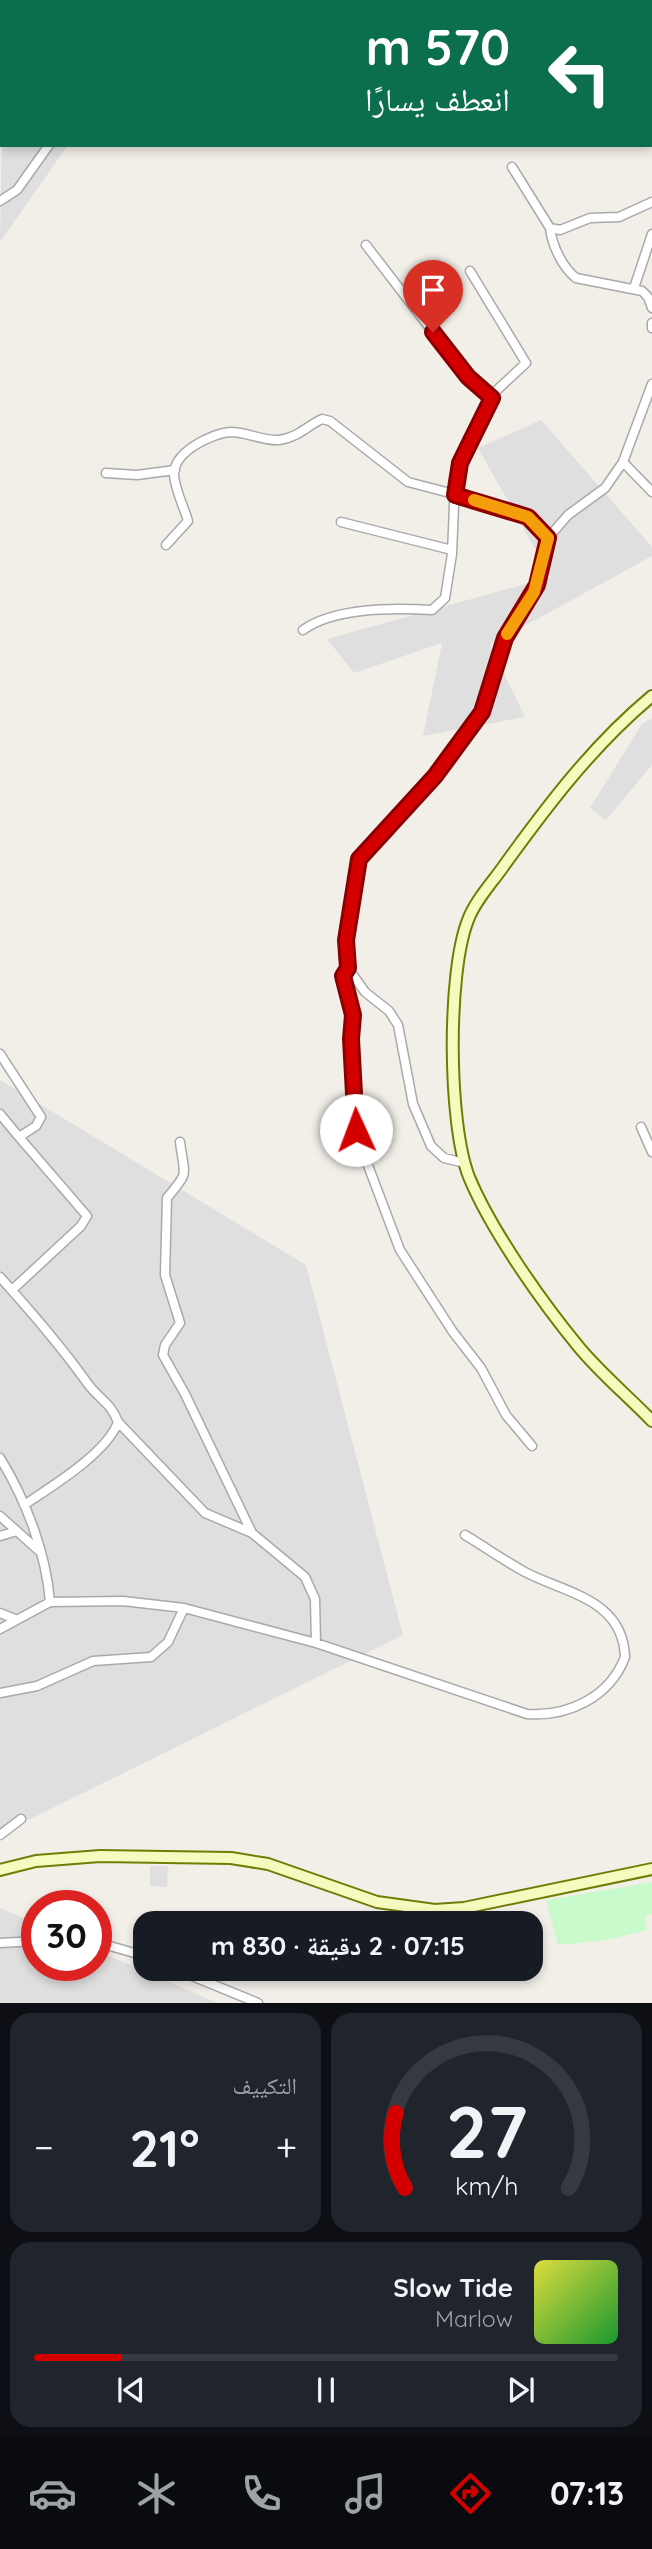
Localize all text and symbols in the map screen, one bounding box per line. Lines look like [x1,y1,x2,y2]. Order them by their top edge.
text: 570 m [366,16,510,77]
icon: left [534,28,625,119]
text: انعطف يسارًا [365,79,510,119]
pin [403,260,463,332]
icon: arrive [414,271,452,309]
position arrow [319,1093,393,1167]
speed limit sign: 30 [21,1890,112,1981]
text: 07:15 · 2 دقيقة · 830 m [211,1929,465,1962]
text: التكييف [232,2071,297,2100]
text: 27 [446,2086,527,2177]
text: 21° [130,2115,200,2180]
text: − [34,2123,54,2171]
text: + [276,2123,297,2171]
text: km/h [455,2170,518,2201]
text: Slow Tide [393,2271,513,2304]
text: Marlow [435,2304,513,2333]
icon: previous [112,2371,150,2409]
icon: pause [307,2371,345,2409]
icon: next [502,2371,540,2409]
icon: car [28,2469,77,2518]
icon: climate [132,2469,181,2518]
icon: phone [237,2469,286,2518]
icon: music [341,2469,390,2518]
icon: directions [446,2469,495,2518]
text: 07:13 [550,2473,624,2513]

